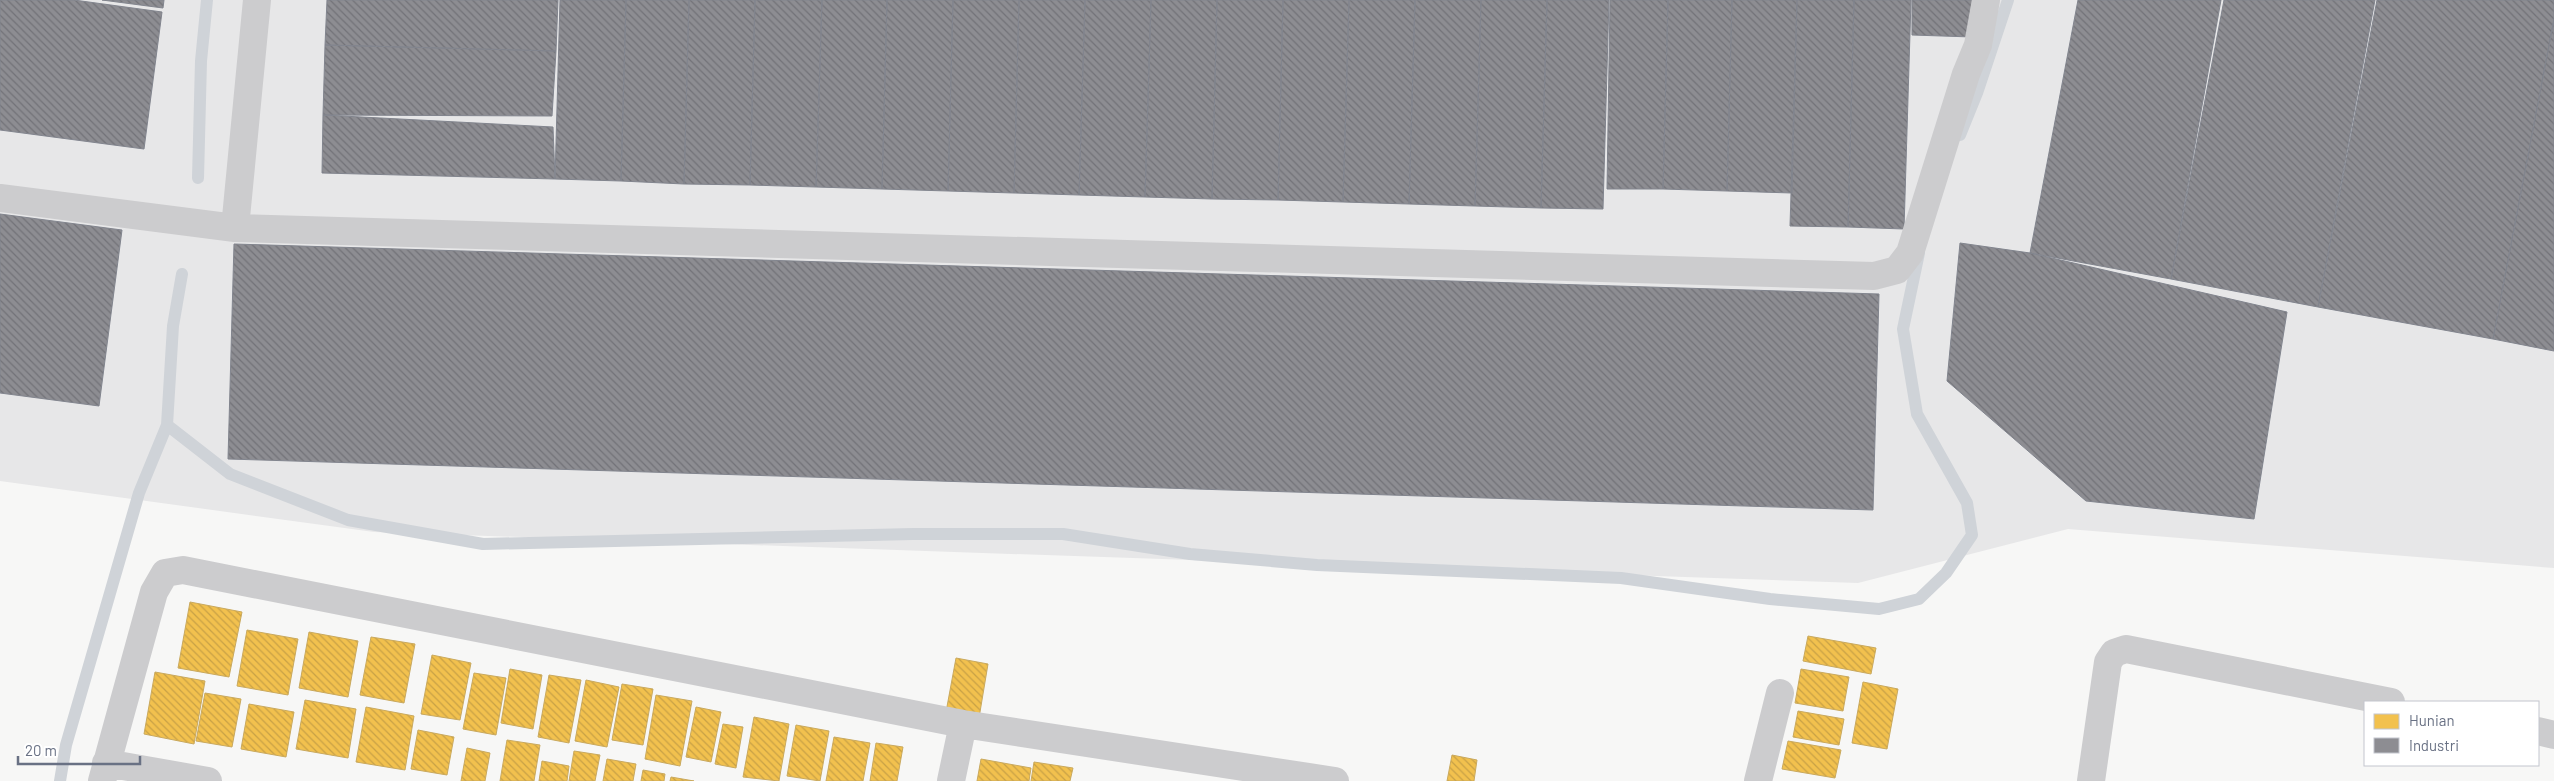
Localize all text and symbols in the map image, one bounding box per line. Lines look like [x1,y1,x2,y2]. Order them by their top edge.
legend [2364,701,2539,766]
text: Hunian [2409,711,2455,729]
scale bar [18,734,140,766]
text: Industri [2409,736,2459,754]
text: 20 m [25,741,57,759]

